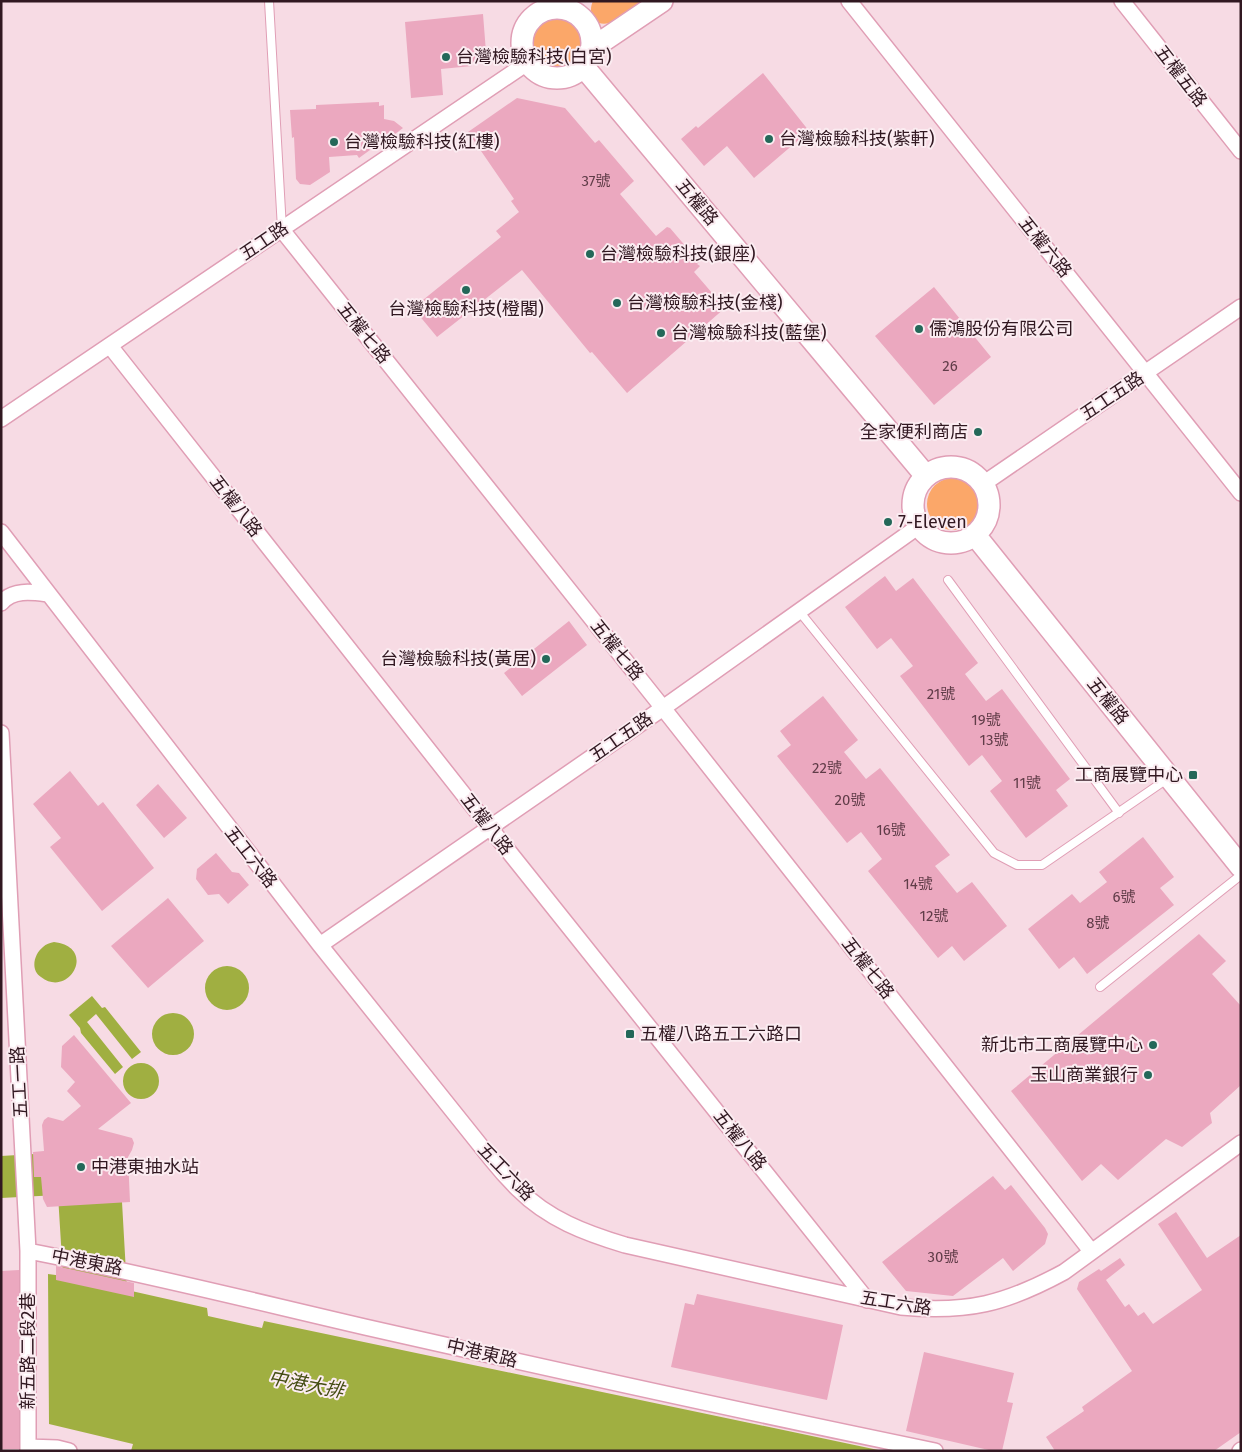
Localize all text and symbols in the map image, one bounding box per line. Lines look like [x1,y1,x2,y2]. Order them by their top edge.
street label: 五權五路 [1150,41,1212,111]
place label: 台灣檢驗科技(白宮) [456,46,612,68]
marker: 台灣檢驗科技(白宮) [440,51,452,63]
place label: 台灣檢驗科技(紫軒) [779,128,935,150]
place label: 台灣檢驗科技(紅樓) [344,131,500,153]
marker: 台灣檢驗科技(紫軒) [763,133,775,145]
marker: 台灣檢驗科技(紅樓) [328,136,340,148]
house number: 37號 [581,172,611,190]
street label: 五權路 [671,174,723,230]
street label: 五權六路 [1014,212,1076,282]
street label: 五工路 [235,217,293,265]
place label: 台灣檢驗科技(銀座) [600,243,756,265]
marker: 台灣檢驗科技(銀座) [584,248,596,260]
marker: 台灣檢驗科技(橙閣) [460,284,472,296]
place label: 台灣檢驗科技(金棧) [627,292,783,314]
marker: 台灣檢驗科技(金棧) [611,297,623,309]
street label: 五權七路 [333,298,395,368]
place label: 台灣檢驗科技(橙閣) [388,298,544,320]
place label: 儒鴻股份有限公司 [929,318,1073,340]
place label: 台灣檢驗科技(藍堡) [671,322,827,344]
marker: 儒鴻股份有限公司 [913,323,925,335]
marker: 台灣檢驗科技(藍堡) [655,327,667,339]
house number: 26 [942,357,958,375]
street label: 五工五路 [1076,367,1148,425]
place label: 全家便利商店 [860,421,968,443]
marker: 全家便利商店 [972,426,984,438]
street label: 五權八路 [205,471,267,541]
place label: 7-Eleven [898,511,967,533]
marker: 7-Eleven [882,516,894,528]
street label: 五權七路 [586,615,648,685]
place label: 台灣檢驗科技(黃居) [380,648,536,670]
marker: 台灣檢驗科技(黃居) [540,653,552,665]
street label: 五權路 [1082,673,1134,729]
house number: 21號 [927,685,955,703]
street label: 五工五路 [585,707,657,767]
house number: 19號 [971,711,1001,729]
house number: 13號 [980,731,1008,749]
house number: 22號 [812,759,842,777]
place label: 工商展覽中心 [1075,764,1183,786]
marker: 工商展覽中心 [1187,769,1199,781]
house number: 11號 [1013,774,1041,792]
street label: 五權八路 [456,789,518,859]
house number: 20號 [835,791,865,809]
house number: 16號 [876,821,906,839]
street label: 五工六路 [220,822,282,892]
house number: 14號 [903,875,933,893]
house number: 6號 [1113,888,1136,906]
house number: 12號 [920,907,948,925]
house number: 8號 [1086,914,1110,932]
street label: 五權七路 [837,933,899,1003]
place label: 五權八路五工六路口 [640,1023,802,1045]
marker: 五權八路五工六路口 [624,1028,636,1040]
place label: 新北市工商展覽中心 [981,1034,1143,1056]
marker: 新北市工商展覽中心 [1147,1039,1159,1051]
street label: 五工一路 [6,1045,32,1119]
place label: 玉山商業銀行 [1030,1064,1138,1086]
marker: 玉山商業銀行 [1142,1069,1154,1081]
street label: 五權八路 [709,1105,771,1175]
street label: 五工六路 [473,1138,539,1206]
place label: 中港東抽水站 [91,1156,199,1178]
marker: 中港東抽水站 [75,1161,87,1173]
street label: 中港東路 [50,1244,124,1280]
house number: 30號 [928,1248,958,1266]
street label: 五工六路 [859,1287,933,1319]
street label: 新五路二段2巷 [17,1293,39,1409]
street label: 中港東路 [444,1334,520,1372]
water label: 中港大排 [266,1365,348,1403]

